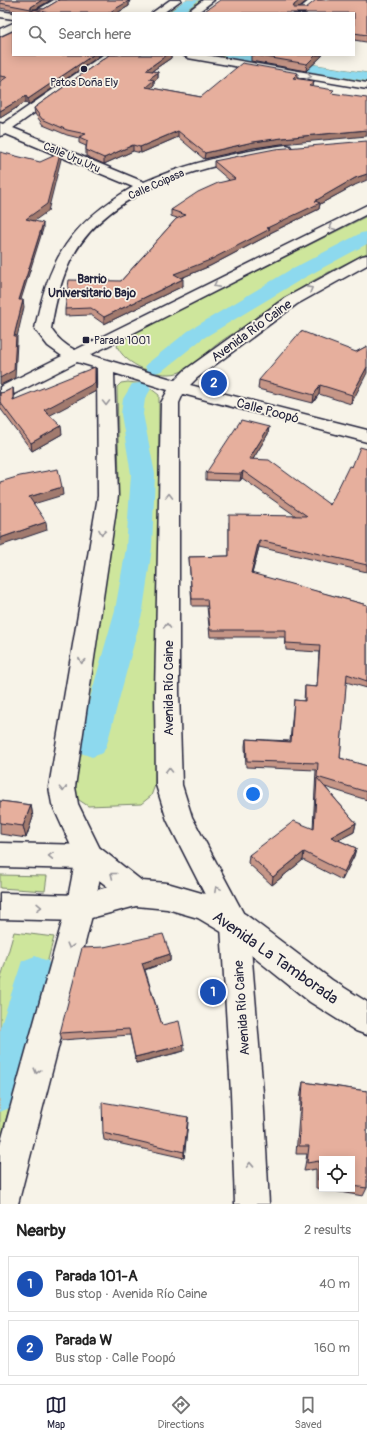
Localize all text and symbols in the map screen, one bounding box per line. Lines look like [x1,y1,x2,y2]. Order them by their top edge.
search box [12,12,355,56]
icon: search [26,23,48,45]
text: Search here [58,25,131,44]
marker: Patos Doña Ely [79,64,89,74]
one-way arrow [306,71,312,79]
place label: Patos Doña Ely [50,76,118,89]
street label: Calle Uru Uru [41,140,102,175]
street label: Calle Coipasa [126,166,186,203]
one-way arrow [329,222,336,229]
district label: Barrio Universitario Bajo [48,272,136,301]
one-way arrow [213,280,220,288]
one-way arrow [306,286,314,293]
street label: Avenida Río Caine [208,296,295,365]
place label: Parada 1001 [94,334,150,347]
marker: Parada 1001 [81,335,91,345]
pin: 2 [201,368,227,398]
street label: Calle Poopó [235,395,301,427]
one-way arrow [102,400,110,406]
one-way arrow [165,493,173,499]
one-way arrow [98,529,107,536]
one-way arrow [163,623,171,629]
street label: Avenida Río Caine [161,640,177,736]
one-way arrow [78,658,87,664]
one-way arrow [164,767,173,773]
your location [243,784,263,804]
one-way arrow [59,786,67,792]
one-way arrow [48,852,54,860]
one-way arrow [110,872,117,879]
one-way arrow [214,886,222,894]
one-way arrow [36,903,42,911]
street label: Avenida La Tamborada [209,907,342,1009]
one-way arrow [66,942,75,949]
street label: Avenida Río Caine [231,959,253,1056]
pin: 1 [200,977,226,1007]
one-way arrow [33,1068,41,1075]
map controls [319,1156,355,1192]
button: locate [319,1156,355,1192]
one-way arrow [246,1162,254,1168]
text: Nearby [16,1220,65,1241]
text: 2 results [304,1222,351,1238]
text: Parada 101-A [55,1267,138,1286]
text: 1 [27,1276,33,1292]
text: 40 m [319,1276,350,1292]
text: Bus stop · Avenida Río Caine [55,1286,207,1302]
text: Parada W [55,1331,112,1350]
text: 2 [26,1340,34,1356]
text: 160 m [314,1340,350,1356]
text: Bus stop · Calle Poopó [55,1350,176,1366]
tab: Map [45,1394,67,1431]
tab: Directions [157,1394,204,1431]
tab: Saved [295,1394,322,1431]

